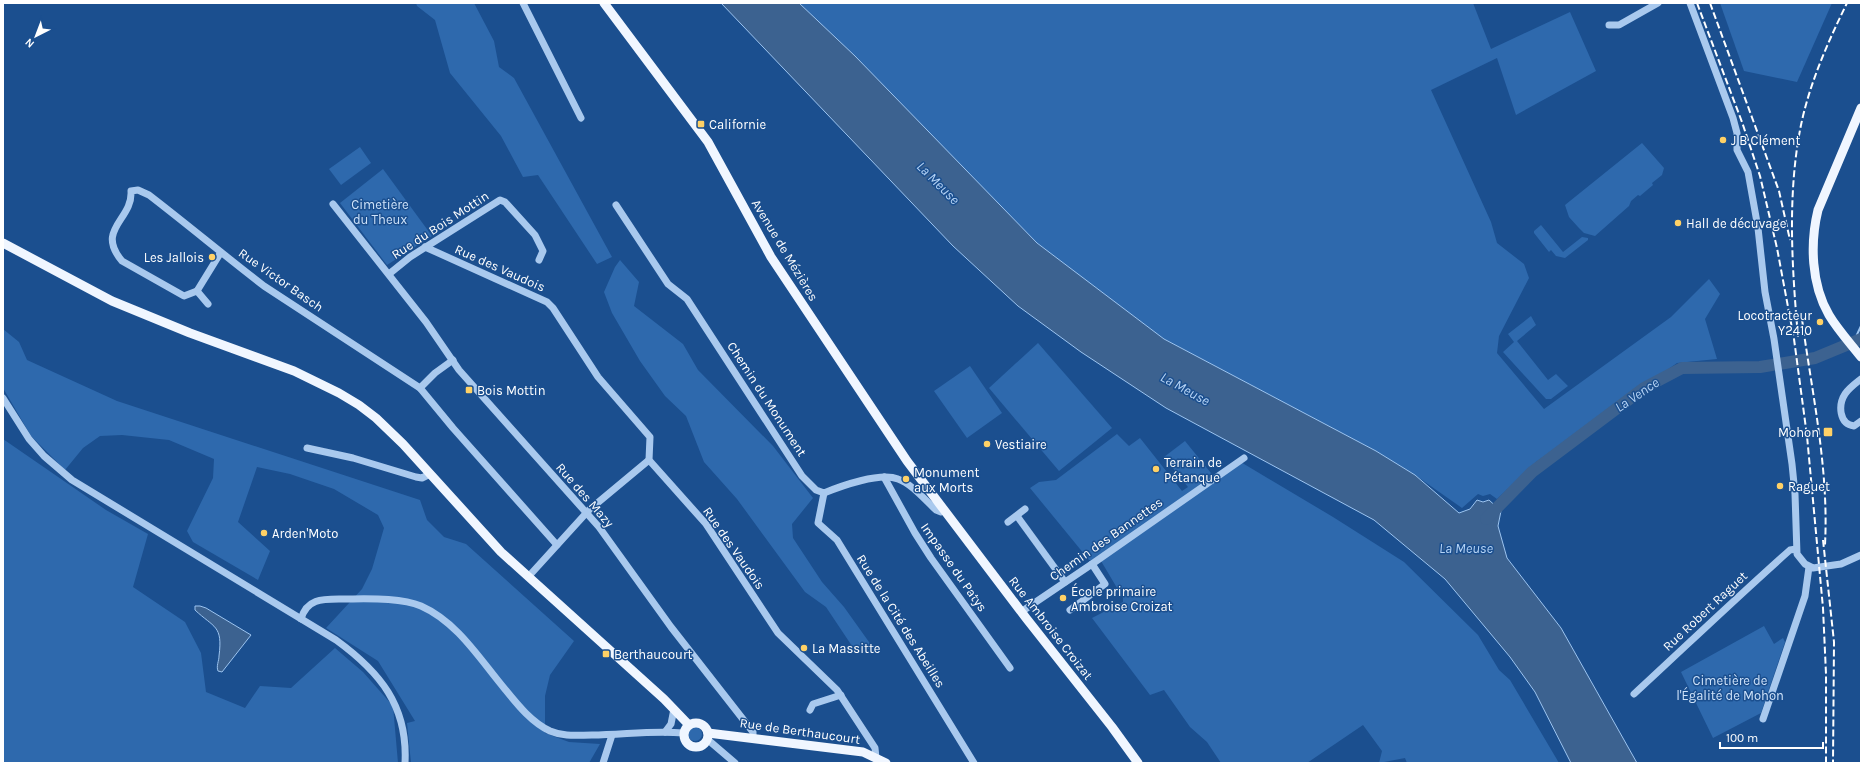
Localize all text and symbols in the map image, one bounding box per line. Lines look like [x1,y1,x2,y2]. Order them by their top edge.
north arrow [16,16,56,56]
text: N [22,36,37,51]
place label: Californie [709,117,767,132]
marker: Californie [696,119,706,129]
place label: J B Clément [1731,133,1800,148]
marker: J B Clément [1718,135,1728,145]
water label: La Meuse [913,158,963,208]
street label: Rue du Bois Mottin [389,188,491,262]
street label: Avenue de Mézières [749,196,821,304]
park label: Cimetière du Theux [351,197,409,227]
place label: Hall de décuvage [1686,216,1787,231]
marker: Hall de décuvage [1673,218,1683,228]
street label: Rue des Vaudois [452,241,548,295]
street label: Rue Victor Basch [236,245,326,315]
place label: Les Jallois [144,250,204,265]
marker: Les Jallois [207,252,217,262]
place label: Locotracteur Y2410 [1737,308,1812,338]
marker: Locotracteur Y2410 [1815,317,1825,327]
street label: Chemin du Monument [724,339,810,459]
water label: La Meuse [1157,369,1213,410]
water label: La Vence [1612,374,1663,416]
place label: Bois Mottin [477,383,546,398]
marker: Bois Mottin [464,385,474,395]
place label: Mohon [1778,425,1819,440]
marker: Mohon [1822,426,1834,438]
place label: Vestiaire [995,437,1047,452]
marker: Vestiaire [982,439,992,449]
place label: Terrain de Pétanque [1164,455,1222,486]
street label: Rue des Mazy [553,460,617,530]
marker: Terrain de Pétanque [1151,464,1161,474]
place label: Monument aux Morts [914,465,980,495]
marker: Monument aux Morts [901,474,911,484]
place label: Raguet [1788,479,1830,494]
marker: Raguet [1775,481,1785,491]
street label: Chemin des Bannettes [1047,494,1166,584]
street label: Rue des Vaudois [700,504,768,592]
street label: Impasse du Patys [918,520,990,614]
place label: Arden'Moto [272,526,338,541]
marker: Arden'Moto [259,528,269,538]
water label: La Meuse [1439,540,1493,557]
street label: Rue de la Cité des Abeilles [854,552,948,691]
street label: Rue Robert Raguet [1660,568,1750,654]
street label: Rue Ambroise Croizat [1006,573,1096,683]
place label: École primaire Ambroise Croizat [1071,582,1173,614]
marker: École primaire Ambroise Croizat [1058,593,1068,603]
place label: La Massitte [812,641,881,656]
marker: La Massitte [799,643,809,653]
place label: Berthaucourt [614,647,693,662]
marker: Berthaucourt [601,649,611,659]
park label: Cimetière de l'Égalité de Mohon [1676,673,1784,703]
street label: Rue de Berthaucourt [739,715,861,747]
scale bar [1720,724,1823,750]
text: 100 m [1726,731,1758,745]

